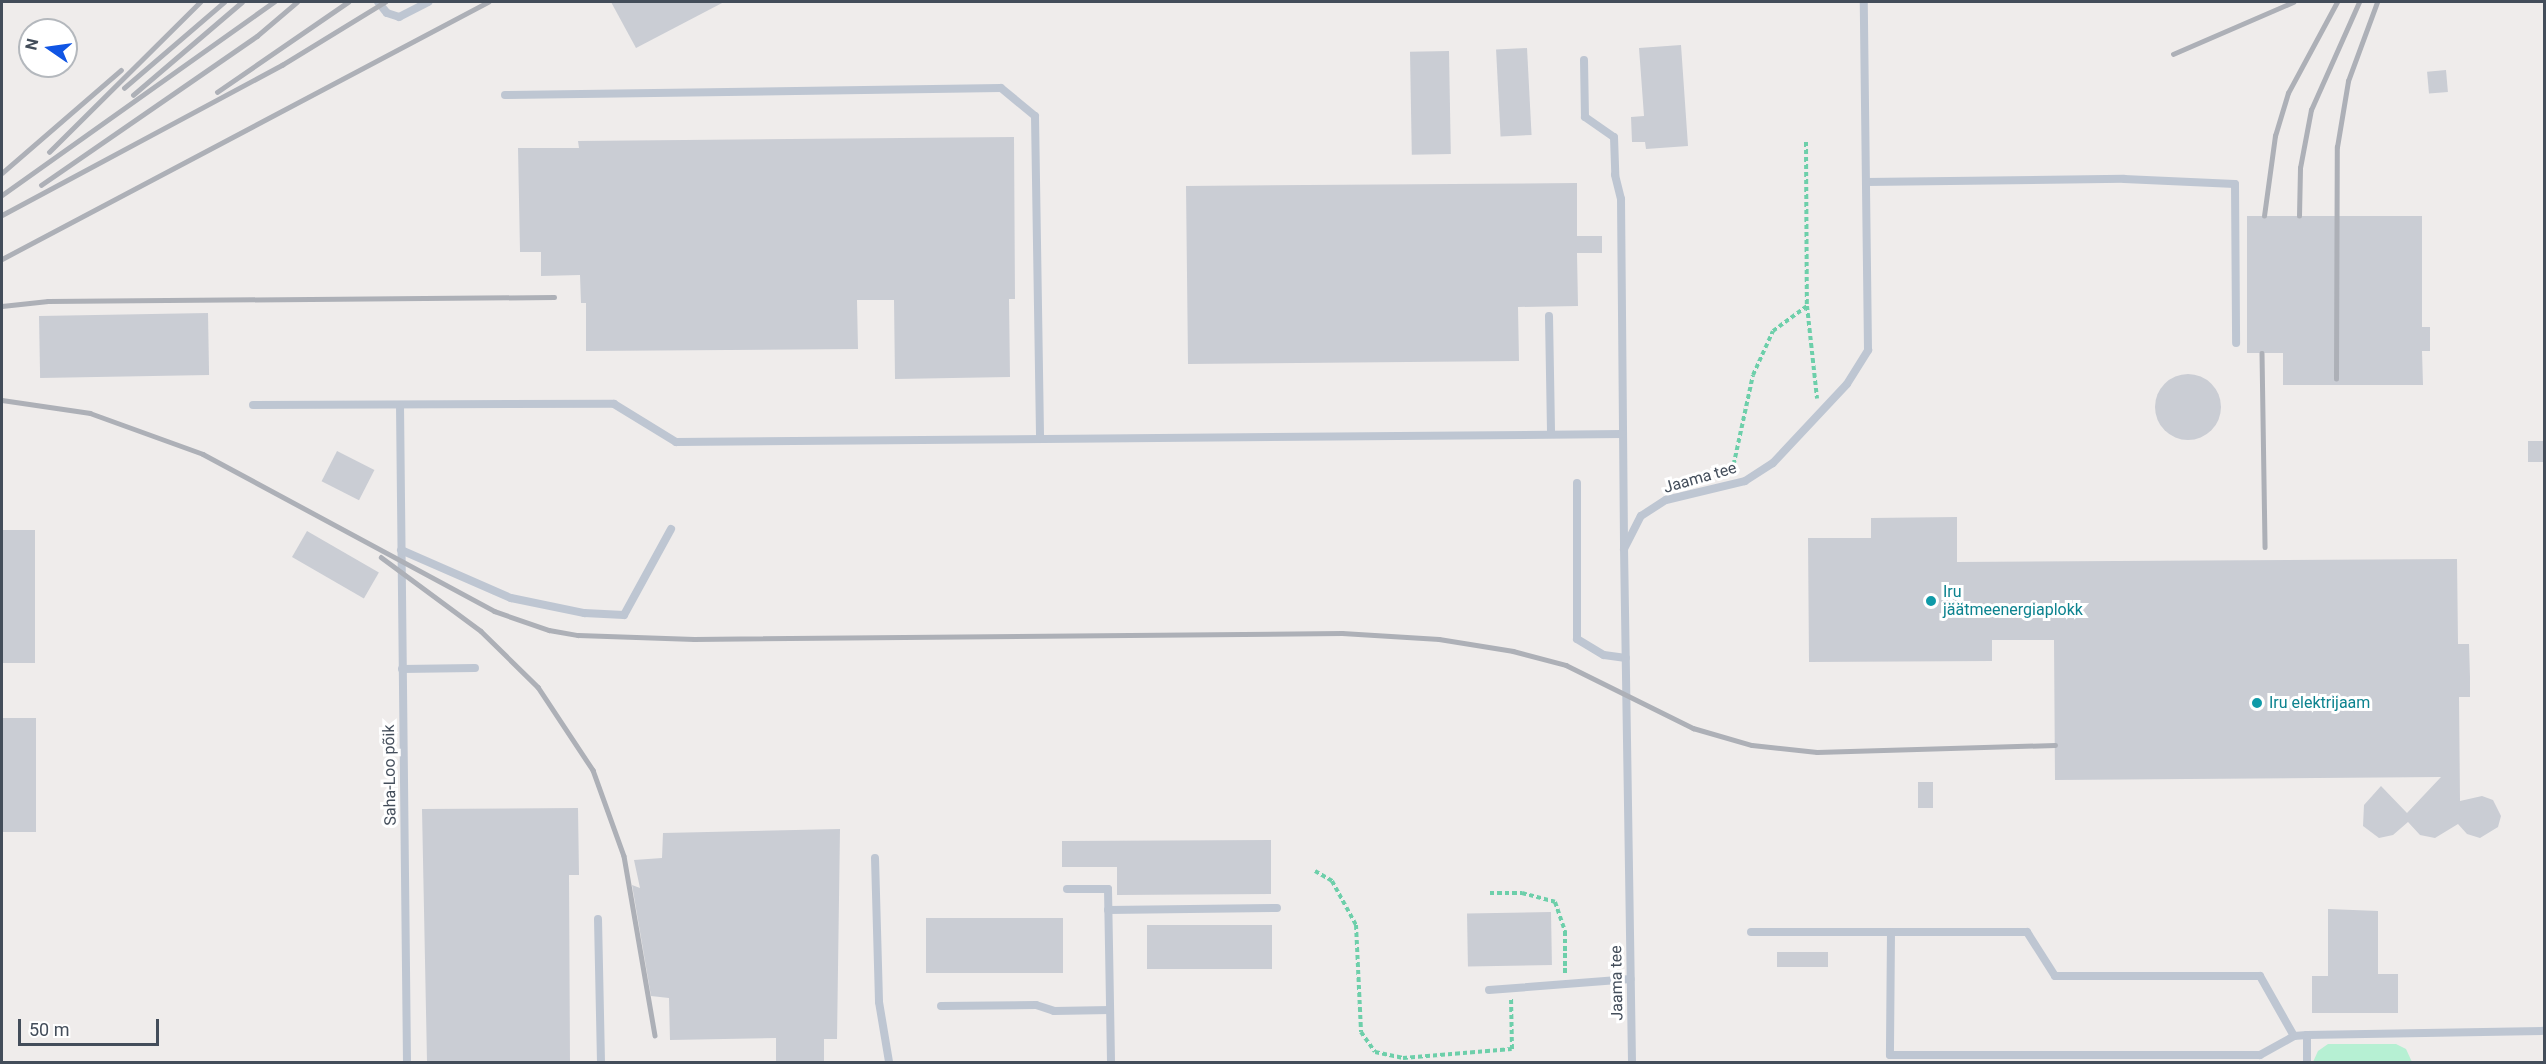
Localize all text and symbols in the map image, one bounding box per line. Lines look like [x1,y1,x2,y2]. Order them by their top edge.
north arrow [18,18,78,78]
text: N [21,37,42,52]
street label: Jaama tee [1661,458,1739,498]
place label: Iru jäätmeenergiaplokk [1943,582,2083,620]
marker: Iru jäätmeenergiaplokk [1924,594,1938,608]
place label: Iru elektrijaam [2269,693,2370,713]
marker: Iru elektrijaam [2250,696,2264,710]
street label: Saha-Loo põik [380,724,400,826]
street label: Jaama tee [1607,945,1627,1021]
scale bar [21,1007,162,1045]
text: 50 m [29,1019,69,1040]

